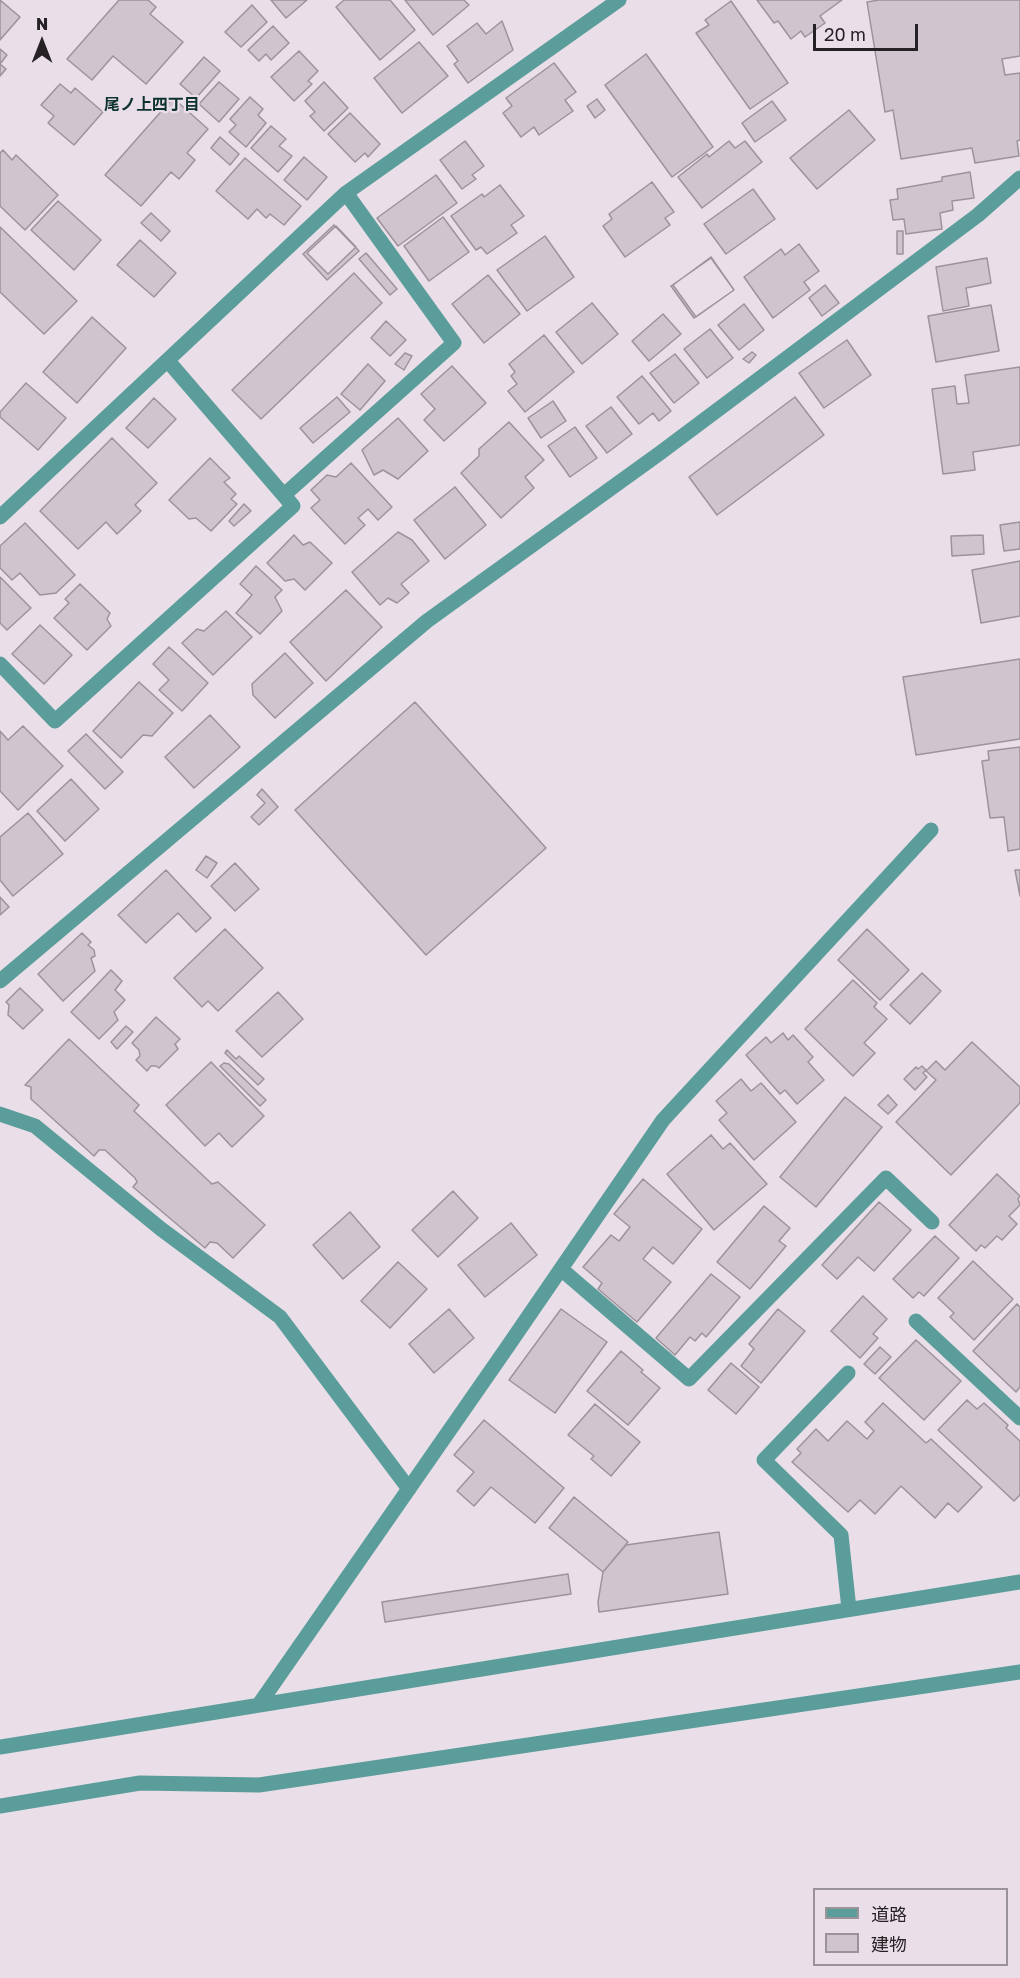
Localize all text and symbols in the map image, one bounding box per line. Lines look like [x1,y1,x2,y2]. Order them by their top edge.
north arrow [12,12,72,72]
scale bar [816,12,921,50]
text: N [36,14,48,34]
text: 20 m [824,23,866,45]
district label: 尾ノ上四丁目 [104,95,200,115]
legend [813,1888,1008,1966]
text: 道路 [871,1903,907,1925]
text: 建物 [871,1933,907,1955]

